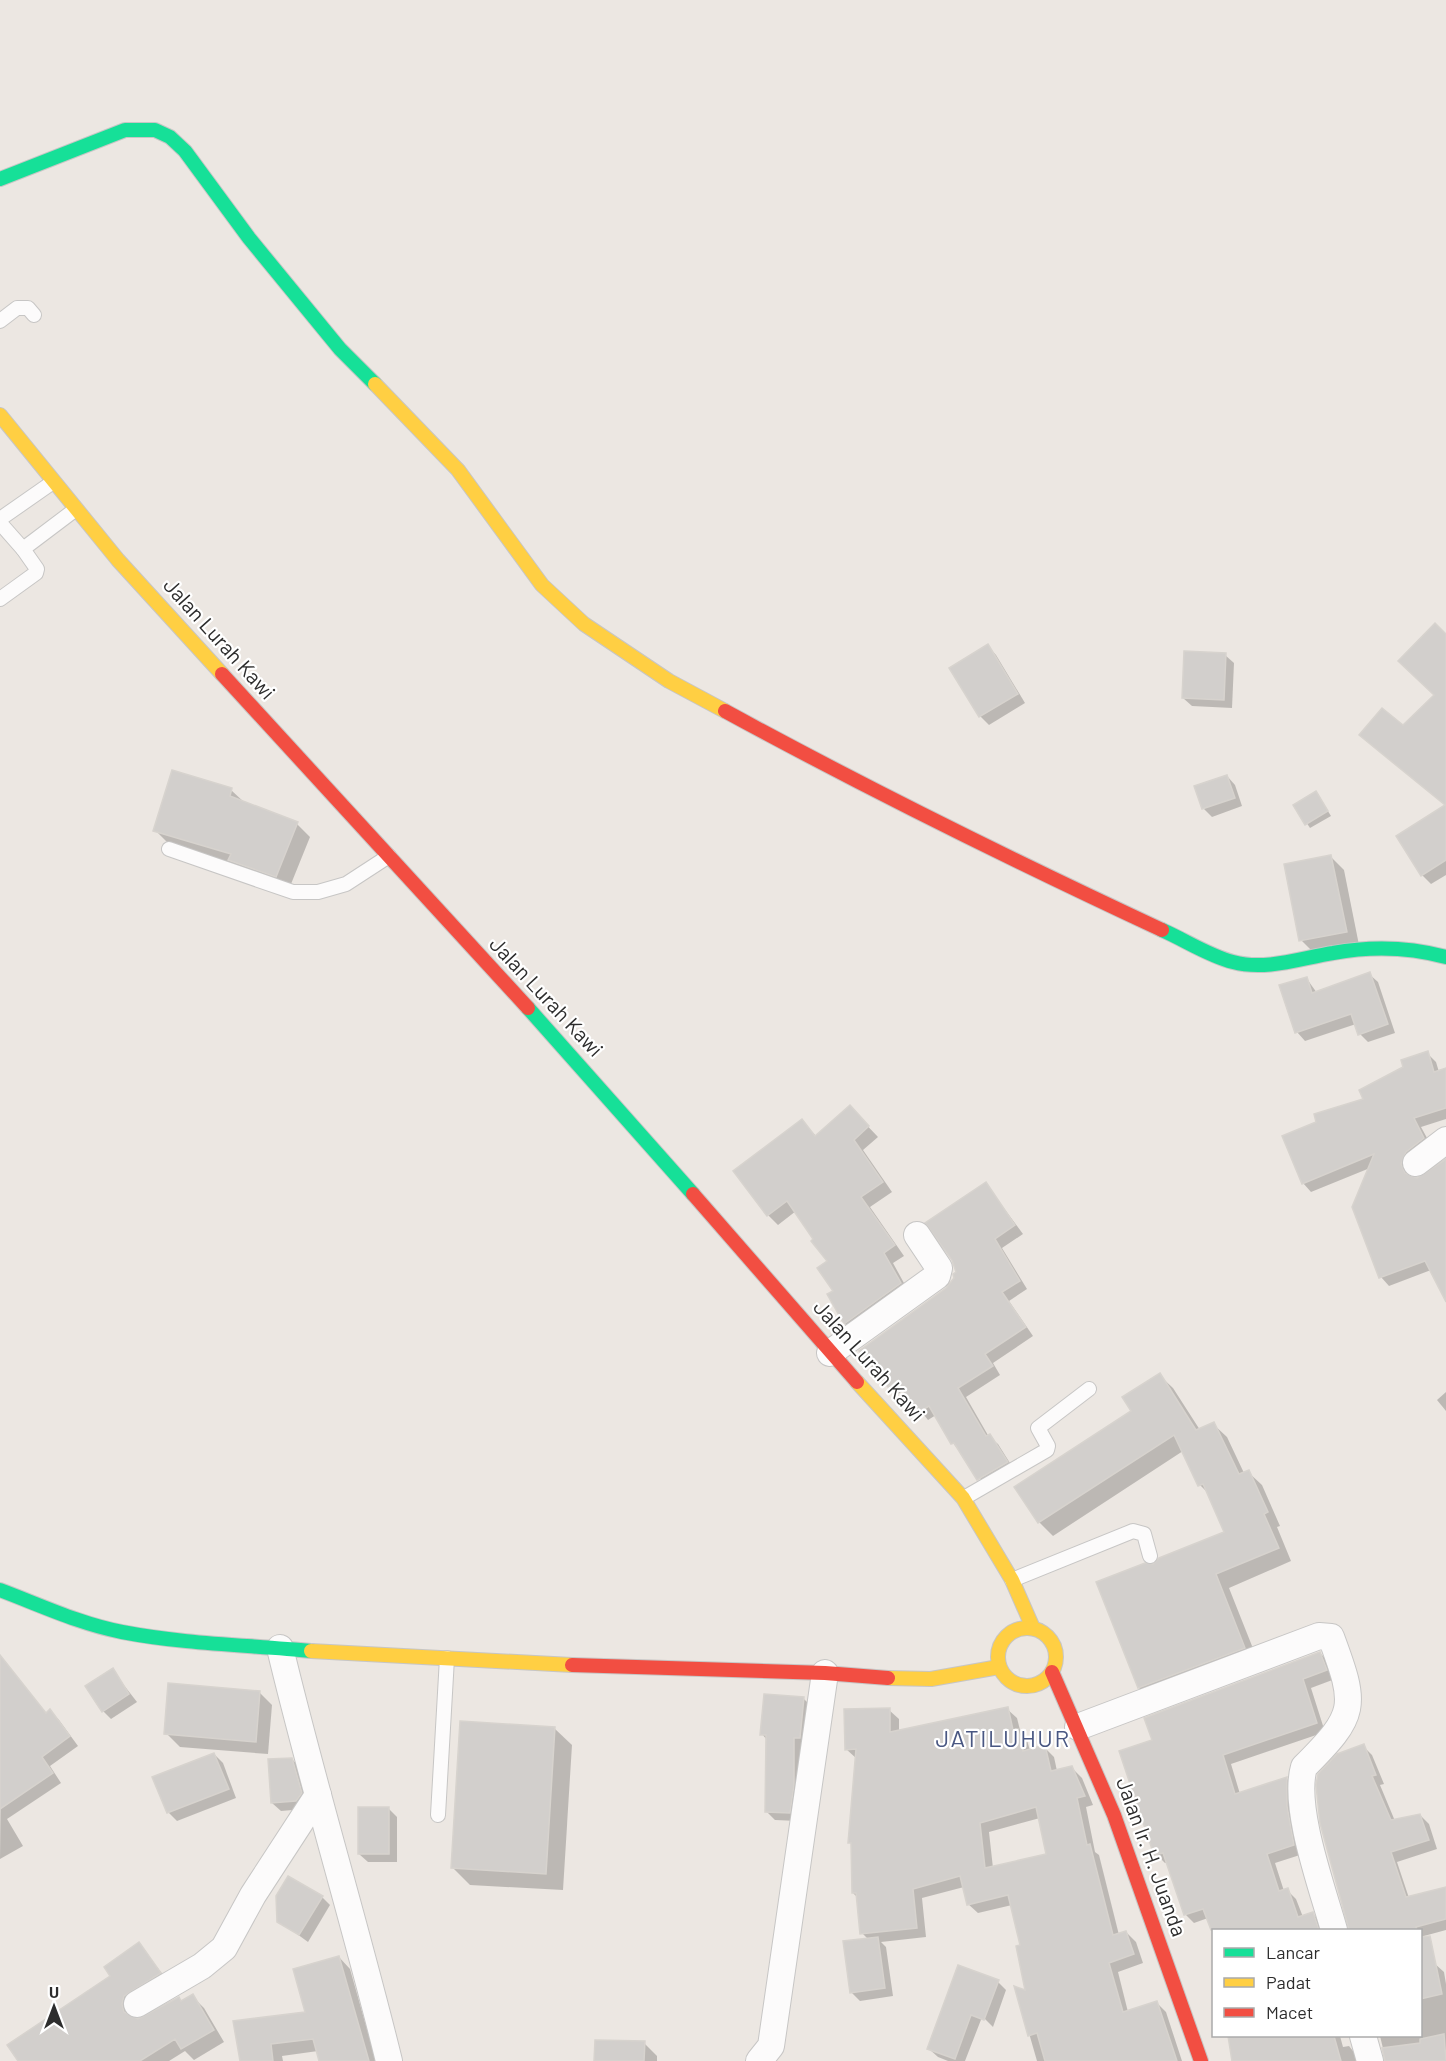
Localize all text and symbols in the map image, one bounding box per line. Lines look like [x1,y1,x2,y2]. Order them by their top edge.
street label: Jalan Lurah Kawi [159,572,281,704]
street label: Jalan Lurah Kawi [485,931,609,1061]
street label: Jalan Lurah Kawi [809,1294,931,1426]
district label: JATILUHUR [935,1723,1071,1752]
street label: Jalan Ir. H. Juanda [1112,1773,1193,1940]
legend [1212,1929,1422,2037]
text: Lancar [1266,1941,1321,1963]
text: Padat [1266,1971,1311,1993]
north arrow [24,1977,84,2037]
text: U [49,1982,59,2001]
text: Macet [1266,2001,1313,2023]

